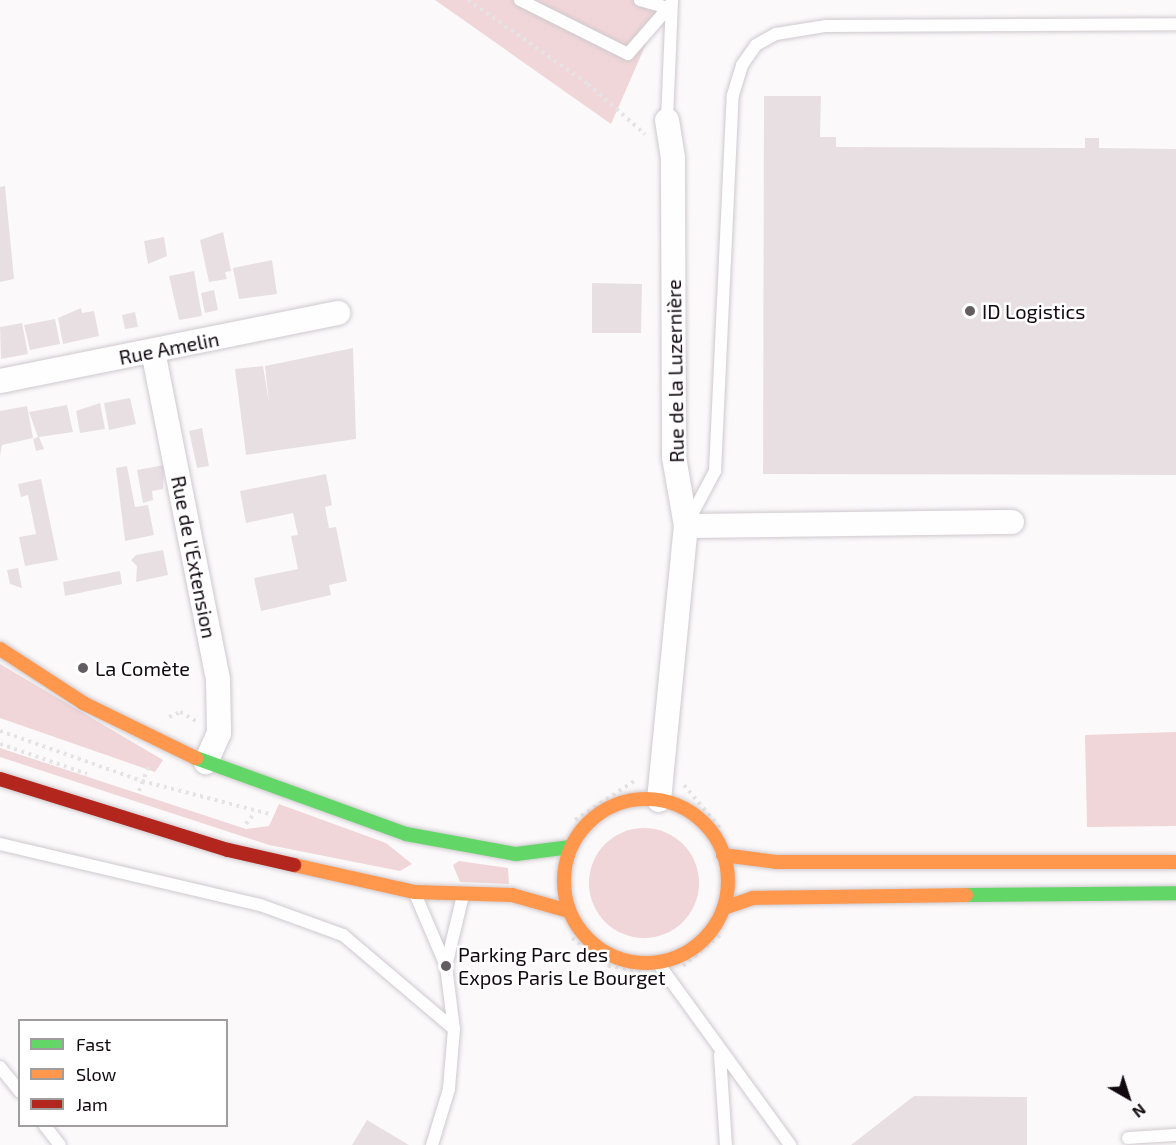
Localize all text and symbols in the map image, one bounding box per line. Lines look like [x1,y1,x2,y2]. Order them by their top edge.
street label: Rue de la Luzernière [661,279,689,463]
place label: ID Logistics [982,299,1085,323]
marker: ID Logistics [963,304,977,318]
street label: Rue Amelin [117,326,221,370]
street label: Rue de l'Extension [166,474,222,640]
place label: La Comète [95,656,190,680]
marker: La Comète [76,661,90,675]
place label: Parking Parc des Expos Paris Le Bourget [458,942,666,989]
marker: Parking Parc des Expos Paris Le Bourget [439,959,453,973]
legend [18,1019,228,1127]
text: Fast [76,1033,111,1055]
text: Slow [76,1063,116,1085]
north arrow [1098,1067,1158,1127]
text: Jam [76,1093,108,1115]
text: N [1129,1100,1150,1122]

